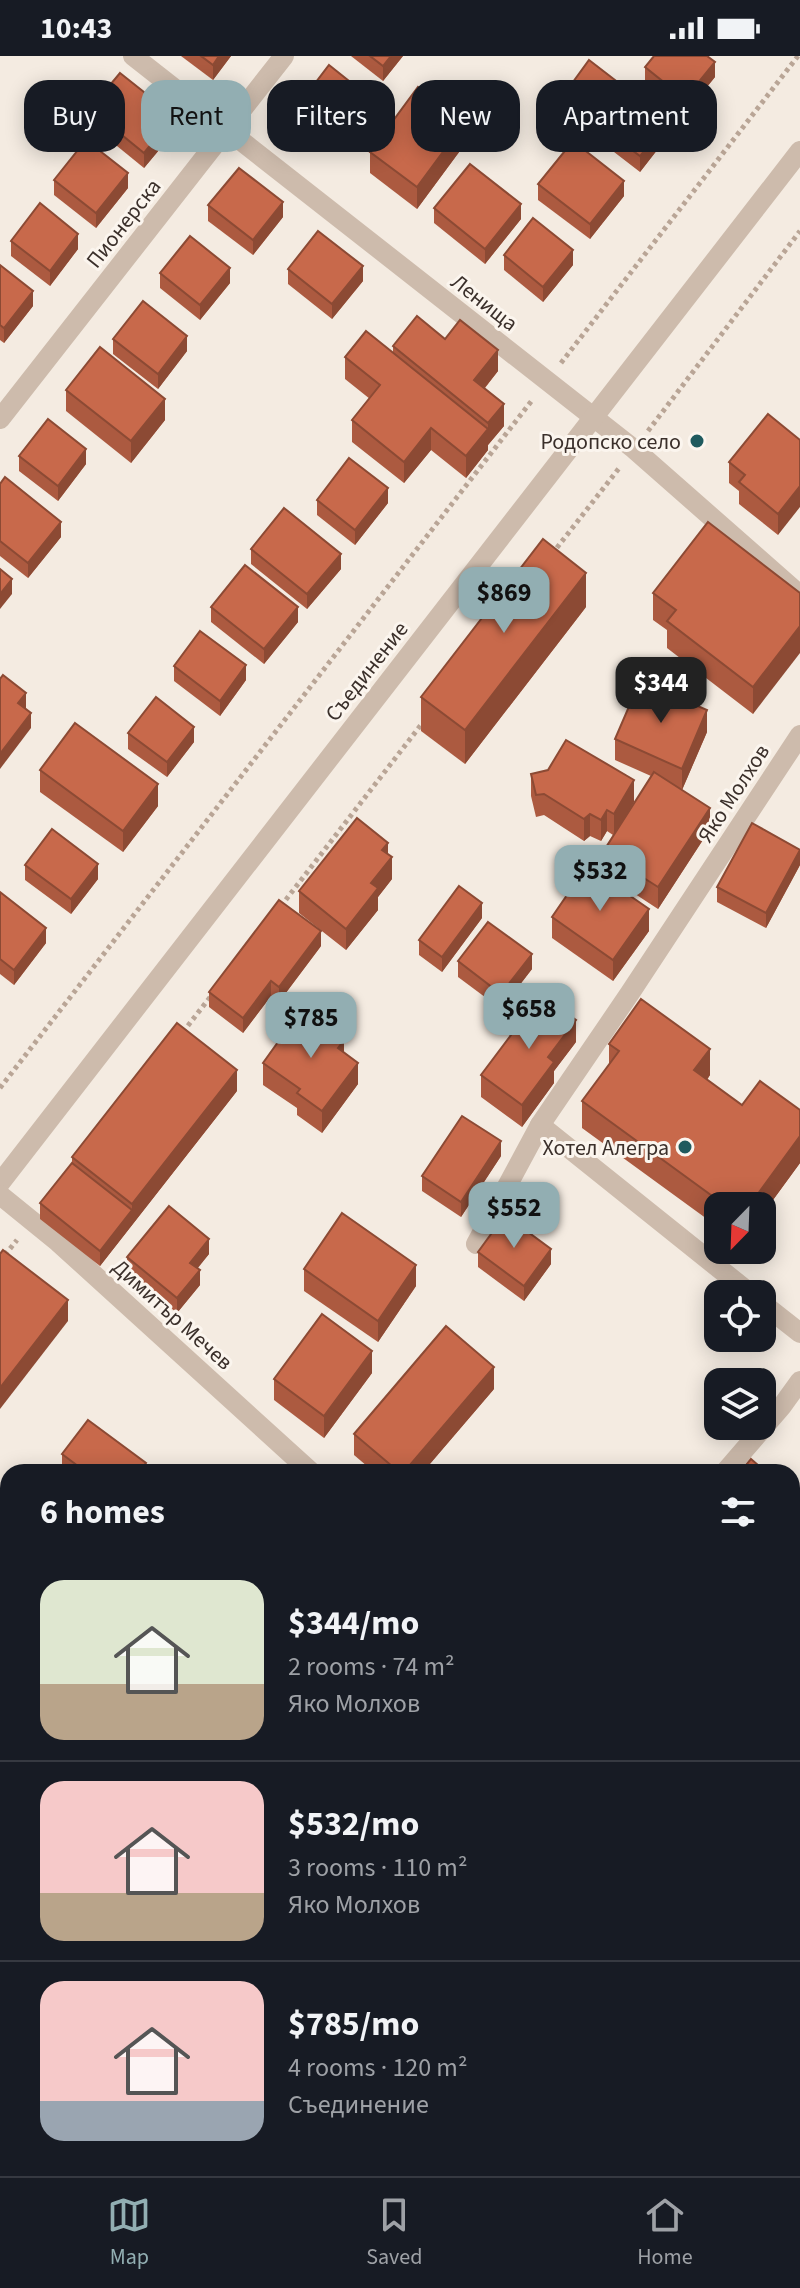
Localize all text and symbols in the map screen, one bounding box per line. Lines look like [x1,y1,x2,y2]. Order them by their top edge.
text: 10:43 [40,7,112,50]
chip: Buy [24,80,125,152]
chip: Rent [141,80,251,152]
chip: Filters [267,80,395,152]
chip: New [411,80,520,152]
chip: Apartment [536,80,717,152]
street label: Пионерска [79,172,169,275]
street label: Ленища [444,266,525,339]
place label: Родопско село [540,426,681,458]
marker: Родопско село [688,432,706,450]
pin: $869 [457,567,551,635]
text: $869 [477,574,531,611]
street label: Съединение [318,615,416,728]
pin: $344 [614,657,708,725]
text: $344 [634,664,688,701]
street label: Яко Молхов [690,738,778,849]
pin: $532 [553,845,647,913]
text: $532 [573,852,627,889]
pin: $658 [482,983,576,1051]
text: $658 [502,990,556,1027]
pin: $785 [264,992,358,1060]
text: $785 [284,999,338,1036]
place label: Хотел Алегра [542,1132,669,1164]
marker: Хотел Алегра [676,1138,694,1156]
pin: $552 [467,1182,561,1250]
text: $552 [487,1189,541,1226]
north arrow [704,1192,776,1264]
map controls [704,1192,776,1440]
street label: Димитър Мечев [105,1252,240,1378]
button: locate [704,1280,776,1352]
button: layers [704,1368,776,1440]
text: 6 homes [40,1488,165,1537]
icon: filters [716,1490,760,1534]
text: $344/mo [288,1599,419,1648]
icon: home [104,1612,200,1708]
text: 2 rooms · 74 m² [288,1648,455,1685]
text: Яко Молхов [288,1685,420,1722]
text: $532/mo [288,1800,419,1849]
icon: home [104,1813,200,1909]
text: 3 rooms · 110 m² [288,1849,467,1886]
text: Яко Молхов [288,1886,420,1923]
text: $785/mo [288,2000,419,2049]
icon: home [104,2013,200,2109]
text: 4 rooms · 120 m² [288,2049,467,2086]
text: Съединение [288,2086,429,2123]
tab: Map [107,2193,151,2273]
tab: Saved [366,2193,422,2273]
tab: Home [637,2193,693,2273]

